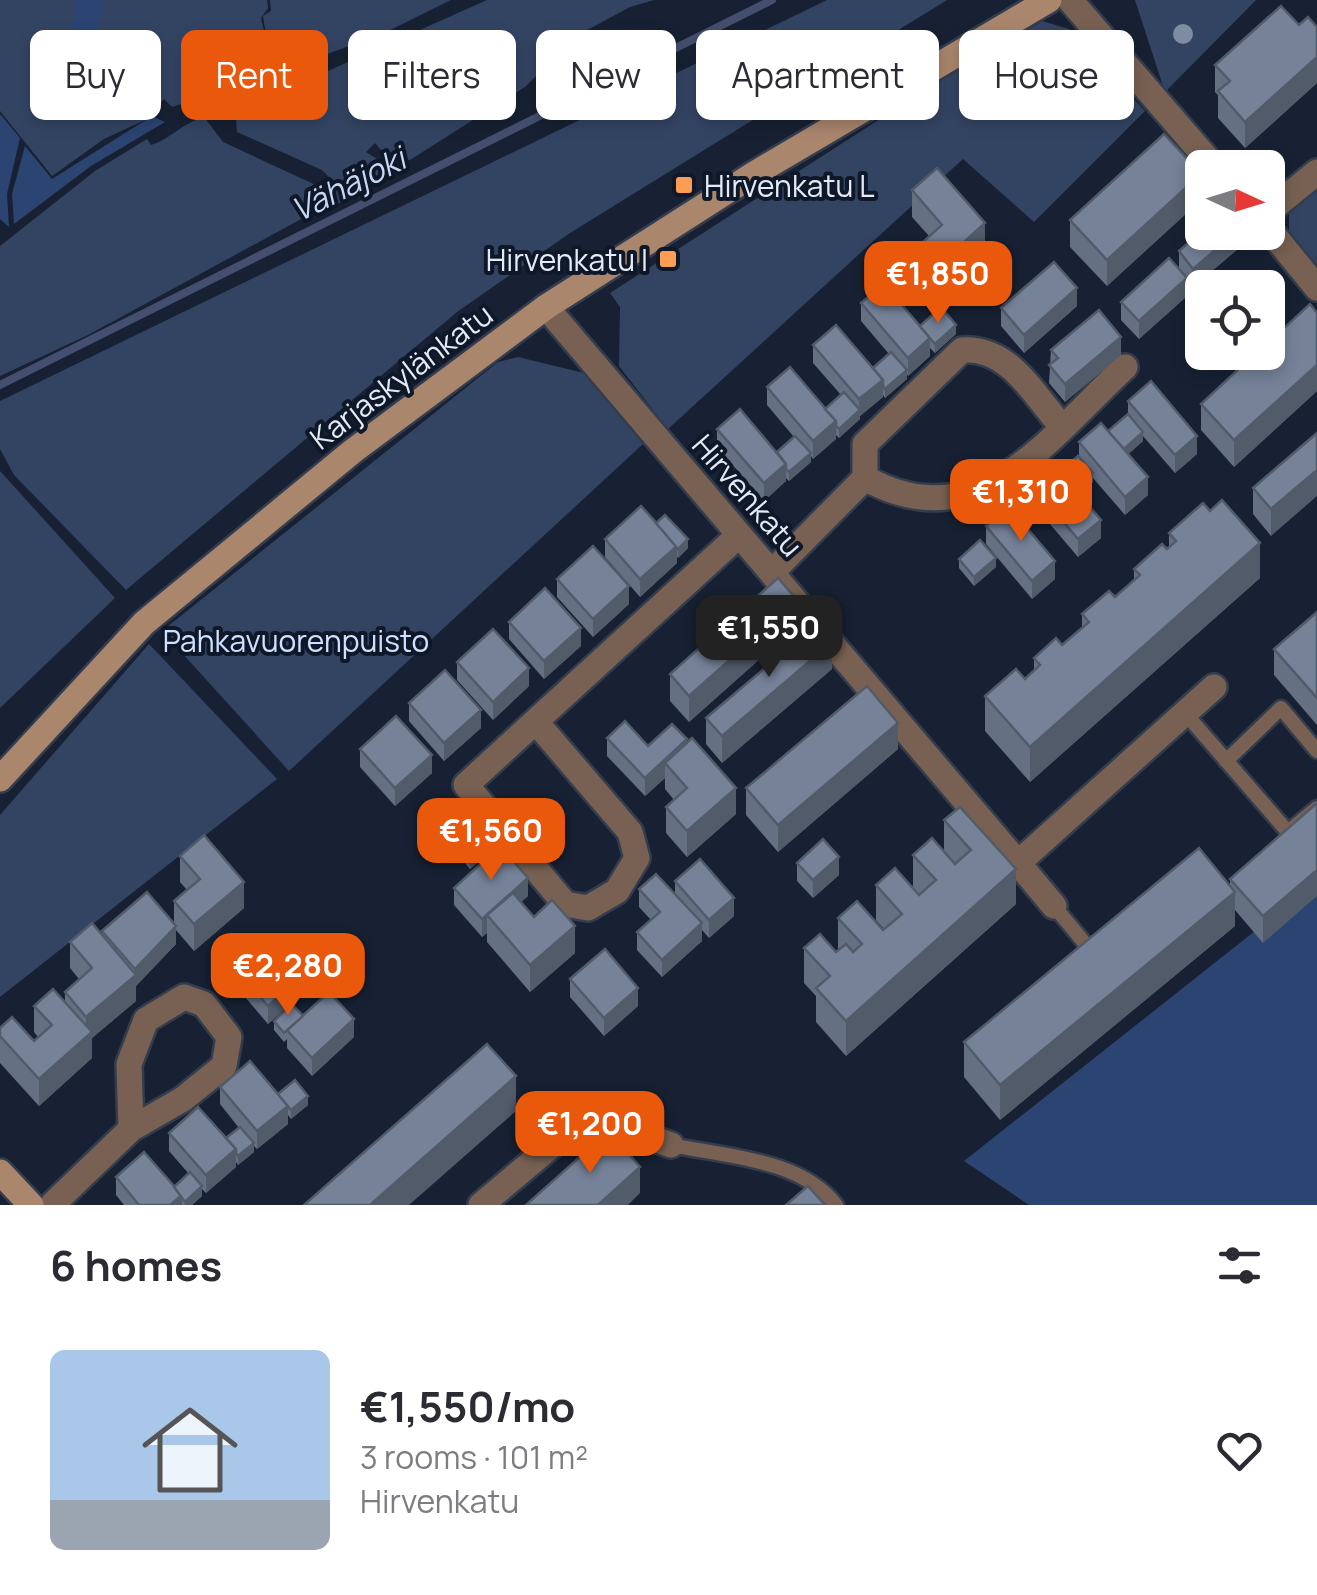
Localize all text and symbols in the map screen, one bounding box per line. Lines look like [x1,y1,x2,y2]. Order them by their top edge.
chip: Buy [30,30,161,120]
chip: Rent [181,30,328,120]
chip: Filters [348,30,516,120]
chip: New [536,30,676,120]
chip: Apartment [696,30,939,120]
chip: House [959,30,1134,120]
water label: Vähäjoki [283,135,416,231]
north arrow [1185,150,1285,250]
map controls [1185,150,1285,370]
place label: Hirvenkatu L [704,165,875,206]
marker: Hirvenkatu L [673,174,695,196]
place label: Hirvenkatu I [486,239,648,280]
pin: €1,850 [857,241,1019,326]
marker: Hirvenkatu I [657,248,679,270]
text: €1,850 [886,251,990,295]
button: locate [1185,270,1285,370]
street label: Karjaskylänkatu [301,294,501,458]
street label: Hirvenkatu [684,425,812,565]
pin: €1,310 [940,459,1102,544]
text: €1,310 [972,469,1070,513]
pin: €1,550 [688,595,850,680]
text: €1,550 [718,605,820,649]
park label: Pahkavuorenpuisto [163,620,429,661]
pin: €1,560 [410,798,572,883]
text: €1,560 [439,808,543,852]
pin: €2,280 [207,933,369,1018]
text: €2,280 [233,943,343,987]
pin: €1,200 [509,1091,671,1176]
text: €1,200 [537,1101,643,1145]
text: 6 homes [50,1236,222,1294]
icon: filters [1212,1238,1267,1293]
text: €1,550/mo [360,1377,575,1435]
icon: home [130,1390,250,1510]
icon: heart [1212,1423,1267,1478]
text: 3 rooms · 101 m² [360,1435,588,1479]
text: Hirvenkatu [360,1479,519,1523]

